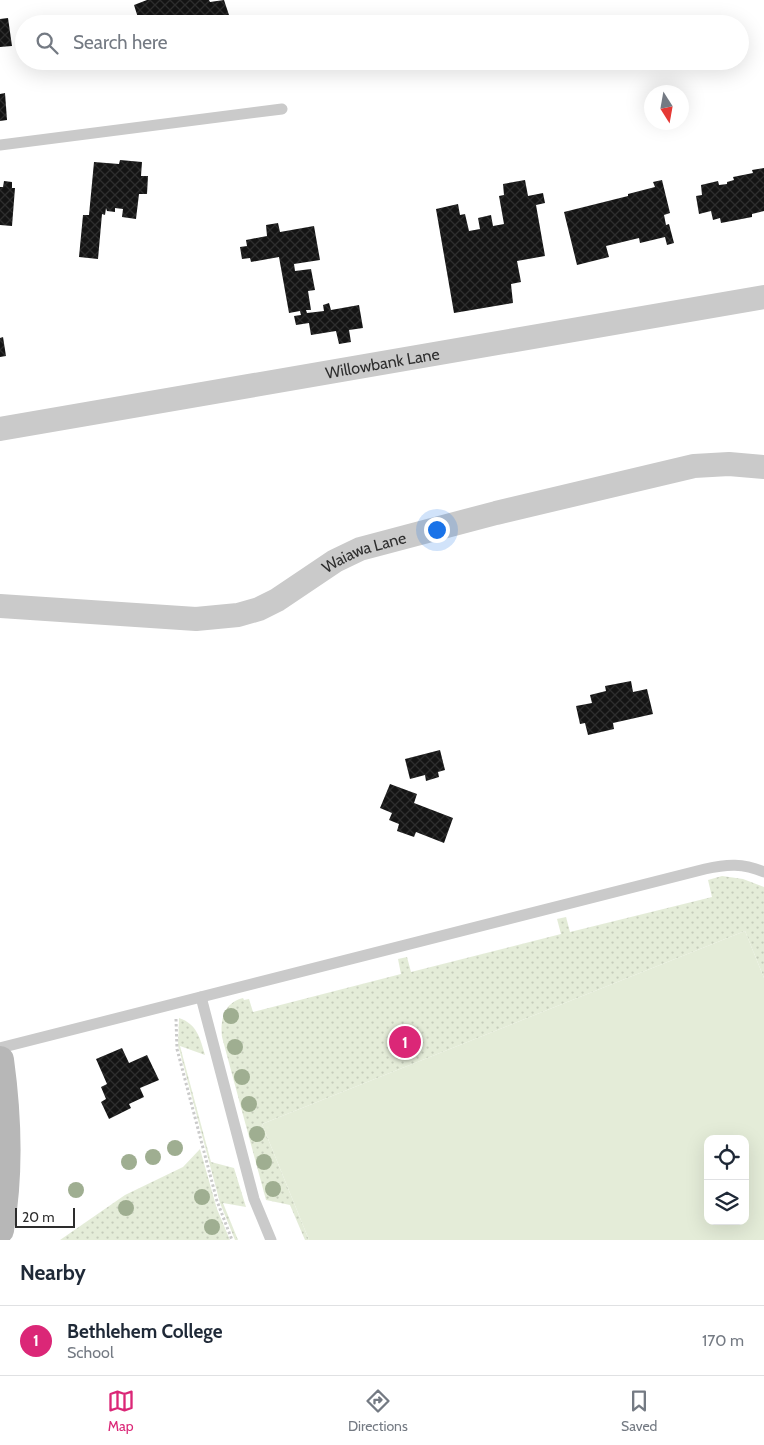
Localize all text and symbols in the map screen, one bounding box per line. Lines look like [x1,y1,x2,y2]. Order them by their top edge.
search box [15,15,749,70]
icon: search [33,29,61,57]
text: Search here [73,31,167,54]
north arrow [644,85,689,130]
street label: Willowbank Lane [324,344,441,383]
your location [424,517,450,543]
street label: Waiawa Lane [318,528,408,577]
pin: 1 [389,1023,421,1061]
map controls [704,1135,749,1225]
button: locate [704,1135,749,1180]
button: layers [704,1180,749,1225]
scale bar [15,1205,75,1228]
text: 20 m [22,1208,55,1226]
text: Nearby [20,1260,86,1285]
text: Bethlehem College [67,1320,223,1343]
text: 1 [33,1331,39,1350]
text: 170 m [702,1331,744,1350]
text: School [67,1343,114,1362]
tab: Map [107,1387,135,1435]
tab: Directions [348,1387,408,1435]
tab: Saved [621,1387,657,1435]

